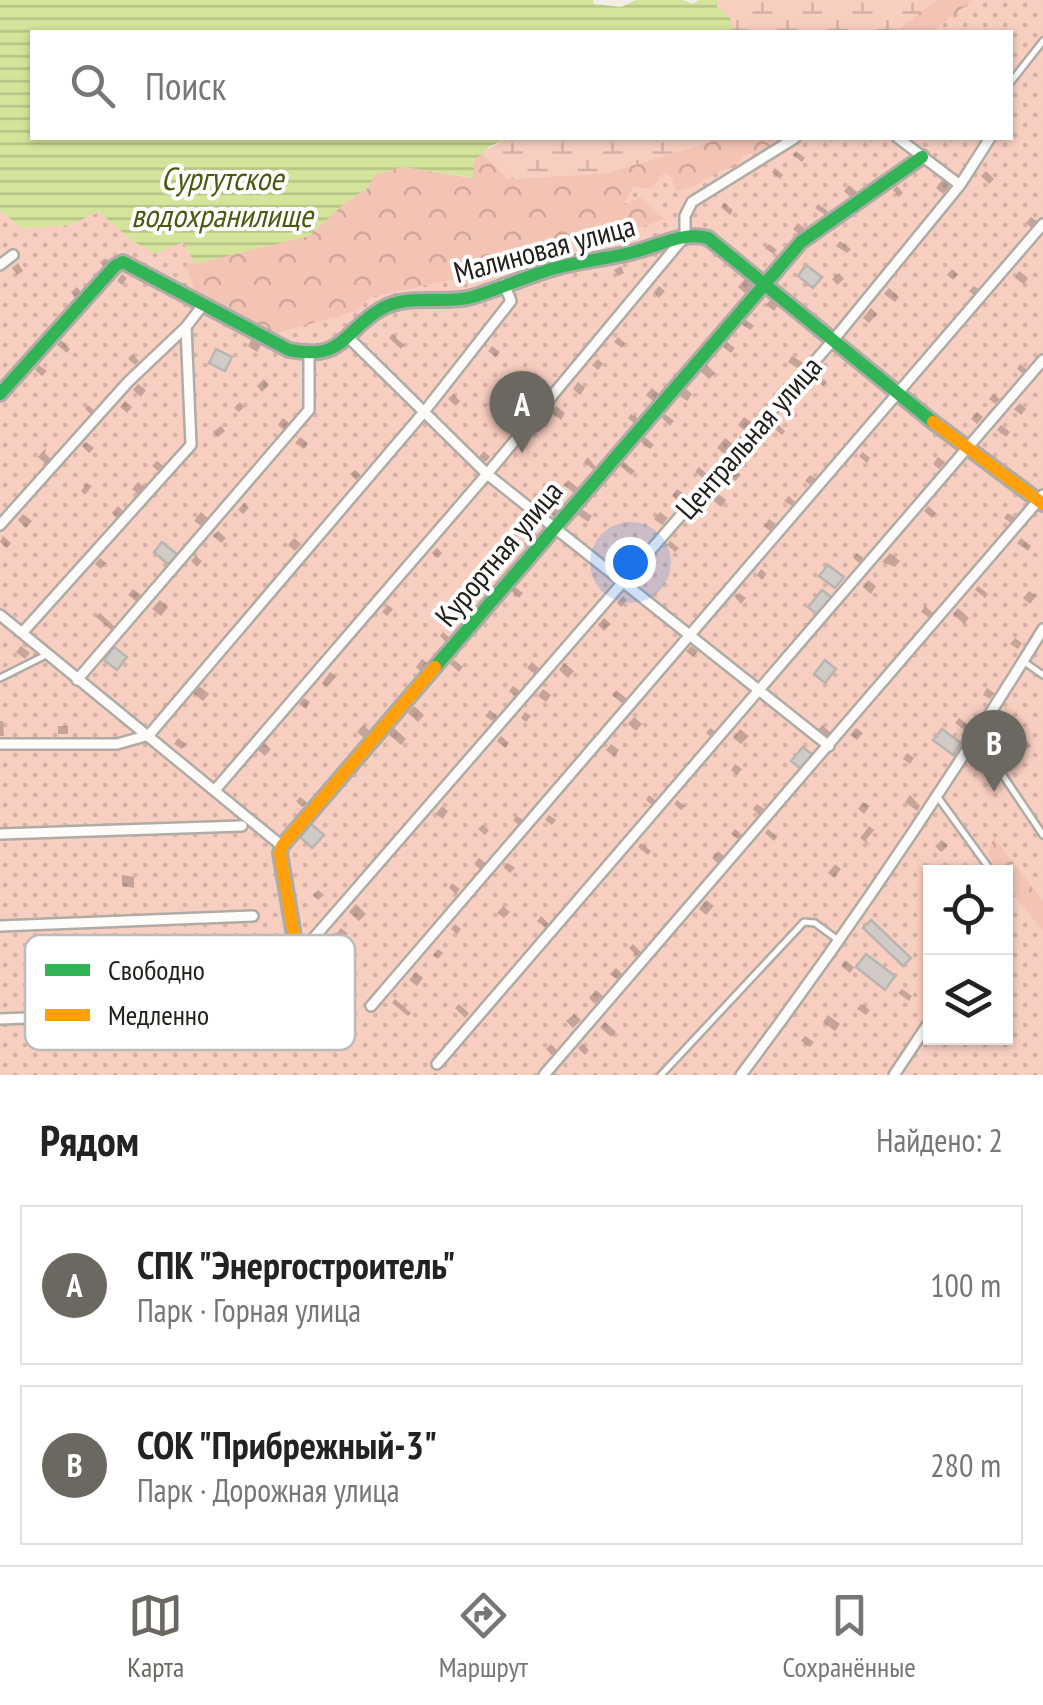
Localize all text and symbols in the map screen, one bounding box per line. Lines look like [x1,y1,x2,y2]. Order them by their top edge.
search box [30,30,1013,140]
icon: search [65,58,120,113]
text: Поиск [145,61,226,110]
water label: Сургутское водохранилище [131,157,315,236]
street label: Малиновая улица [449,205,639,291]
street label: Центральная улица [666,347,830,527]
pin: A [490,370,554,453]
street label: Курортная улица [426,472,570,634]
your location [605,537,656,588]
pin: B [962,710,1026,792]
map controls [923,865,1013,1045]
button: locate [923,865,1013,955]
legend [25,935,355,1050]
text: Свободно [108,951,205,988]
button: layers [923,955,1013,1045]
text: Медленно [108,996,209,1033]
text: Рядом [40,1113,139,1168]
text: Найдено: 2 [876,1119,1003,1161]
text: СПК "Энергостроитель" [137,1240,455,1289]
text: A [66,1264,83,1306]
text: 100 m [930,1264,1001,1306]
text: Парк · Горная улица [137,1289,361,1331]
text: СОК "Прибрежный-3" [137,1420,437,1469]
text: B [67,1444,82,1486]
text: 280 m [930,1444,1001,1486]
text: Парк · Дорожная улица [137,1469,399,1511]
tab: Карта [127,1588,184,1685]
tab: Маршрут [439,1588,528,1685]
tab: Сохранённые [783,1588,916,1685]

